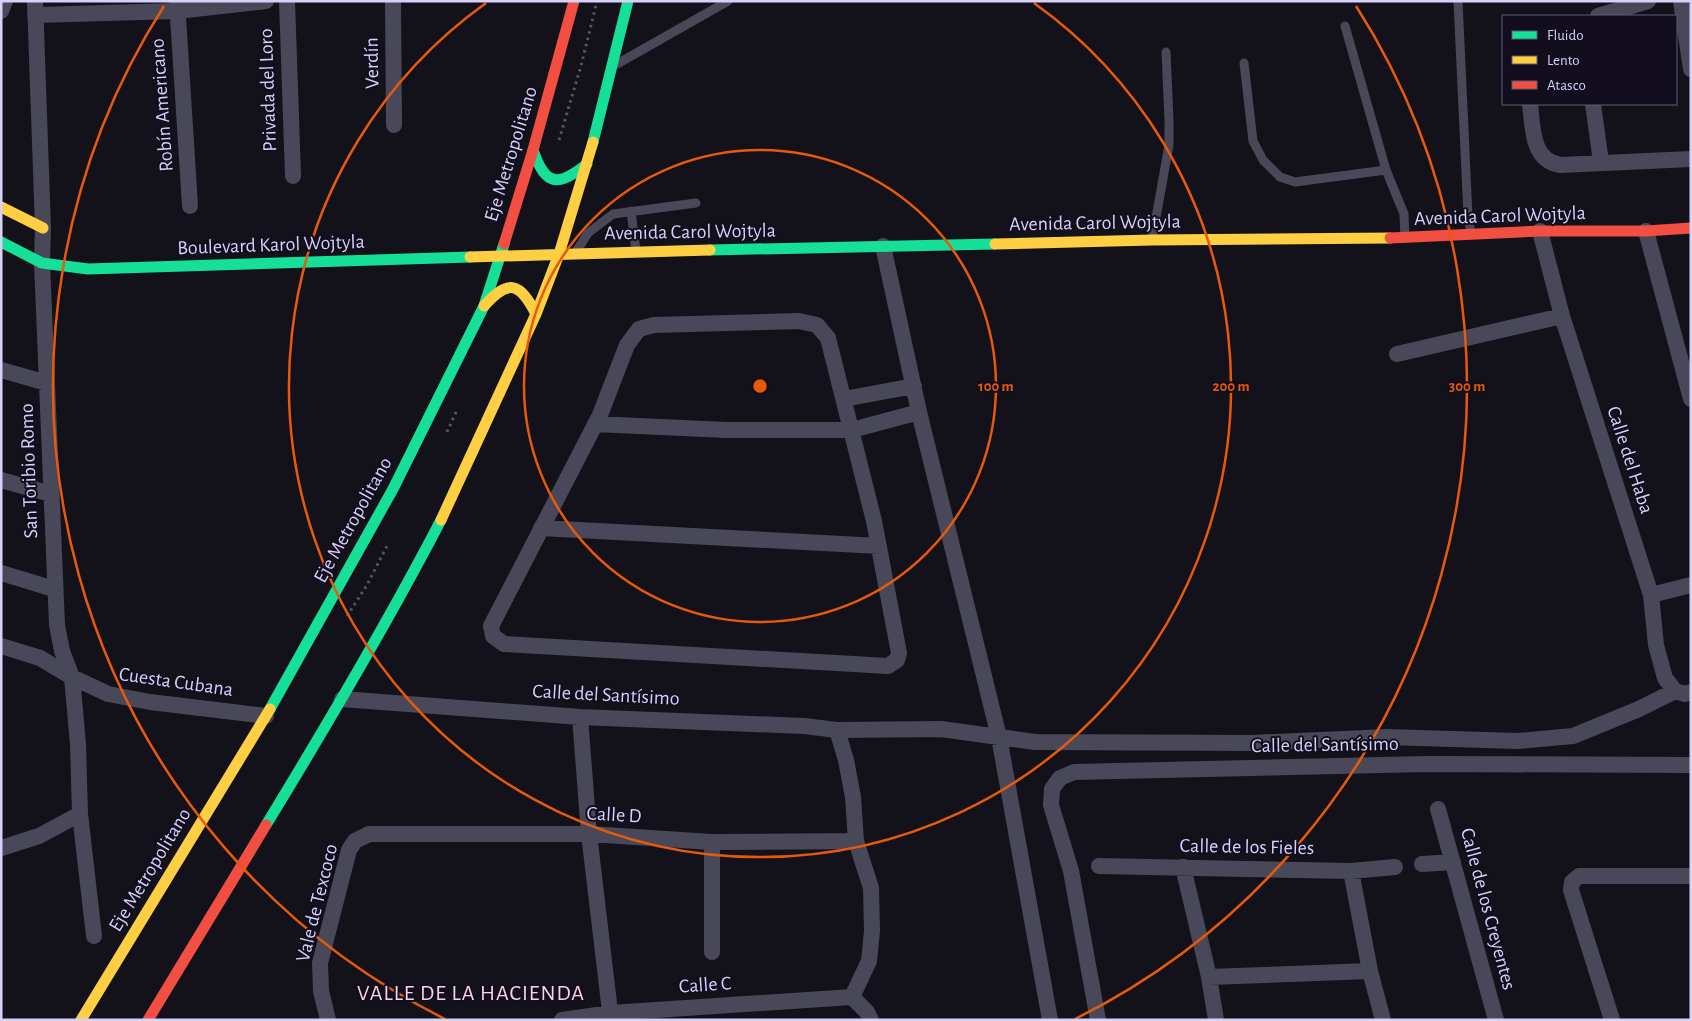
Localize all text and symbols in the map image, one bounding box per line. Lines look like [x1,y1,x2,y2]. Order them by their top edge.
legend [1502,15,1677,105]
street label: Privada del Loro [256,28,280,152]
text: Fluido [1547,28,1584,43]
street label: Verdín [362,37,382,89]
street label: Robín Americano [147,38,177,172]
text: Lento [1547,53,1580,68]
text: Atasco [1547,78,1586,93]
street label: Eje Metropolitano [481,84,541,224]
street label: Avenida Carol Wojtyla [1414,203,1586,229]
street label: Avenida Carol Wojtyla [1009,212,1181,234]
street label: Avenida Carol Wojtyla [604,221,776,243]
street label: Boulevard Karol Wojtyla [177,232,365,258]
centre of rings [751,377,769,395]
text: 100 m [978,379,1014,394]
text: 200 m [1212,379,1250,394]
text: 300 m [1449,379,1485,394]
street label: San Toribio Romo [17,403,41,539]
street label: Calle del Haba [1603,404,1657,516]
street label: Eje Metropolitano [310,454,396,586]
street label: Cuesta Cubana [118,664,234,700]
street label: Calle del Santísimo [532,681,680,709]
street label: Calle del Santísimo [1251,734,1399,756]
street label: Calle D [586,804,642,826]
street label: Eje Metropolitano [105,805,195,935]
street label: Calle de los Creyentes [1457,826,1519,992]
street label: Calle de los Fieles [1179,836,1315,858]
street label: Vale de Texcoco [293,842,341,964]
street label: Calle C [678,973,732,997]
district label: VALLE DE LA HACIENDA [357,982,585,1004]

